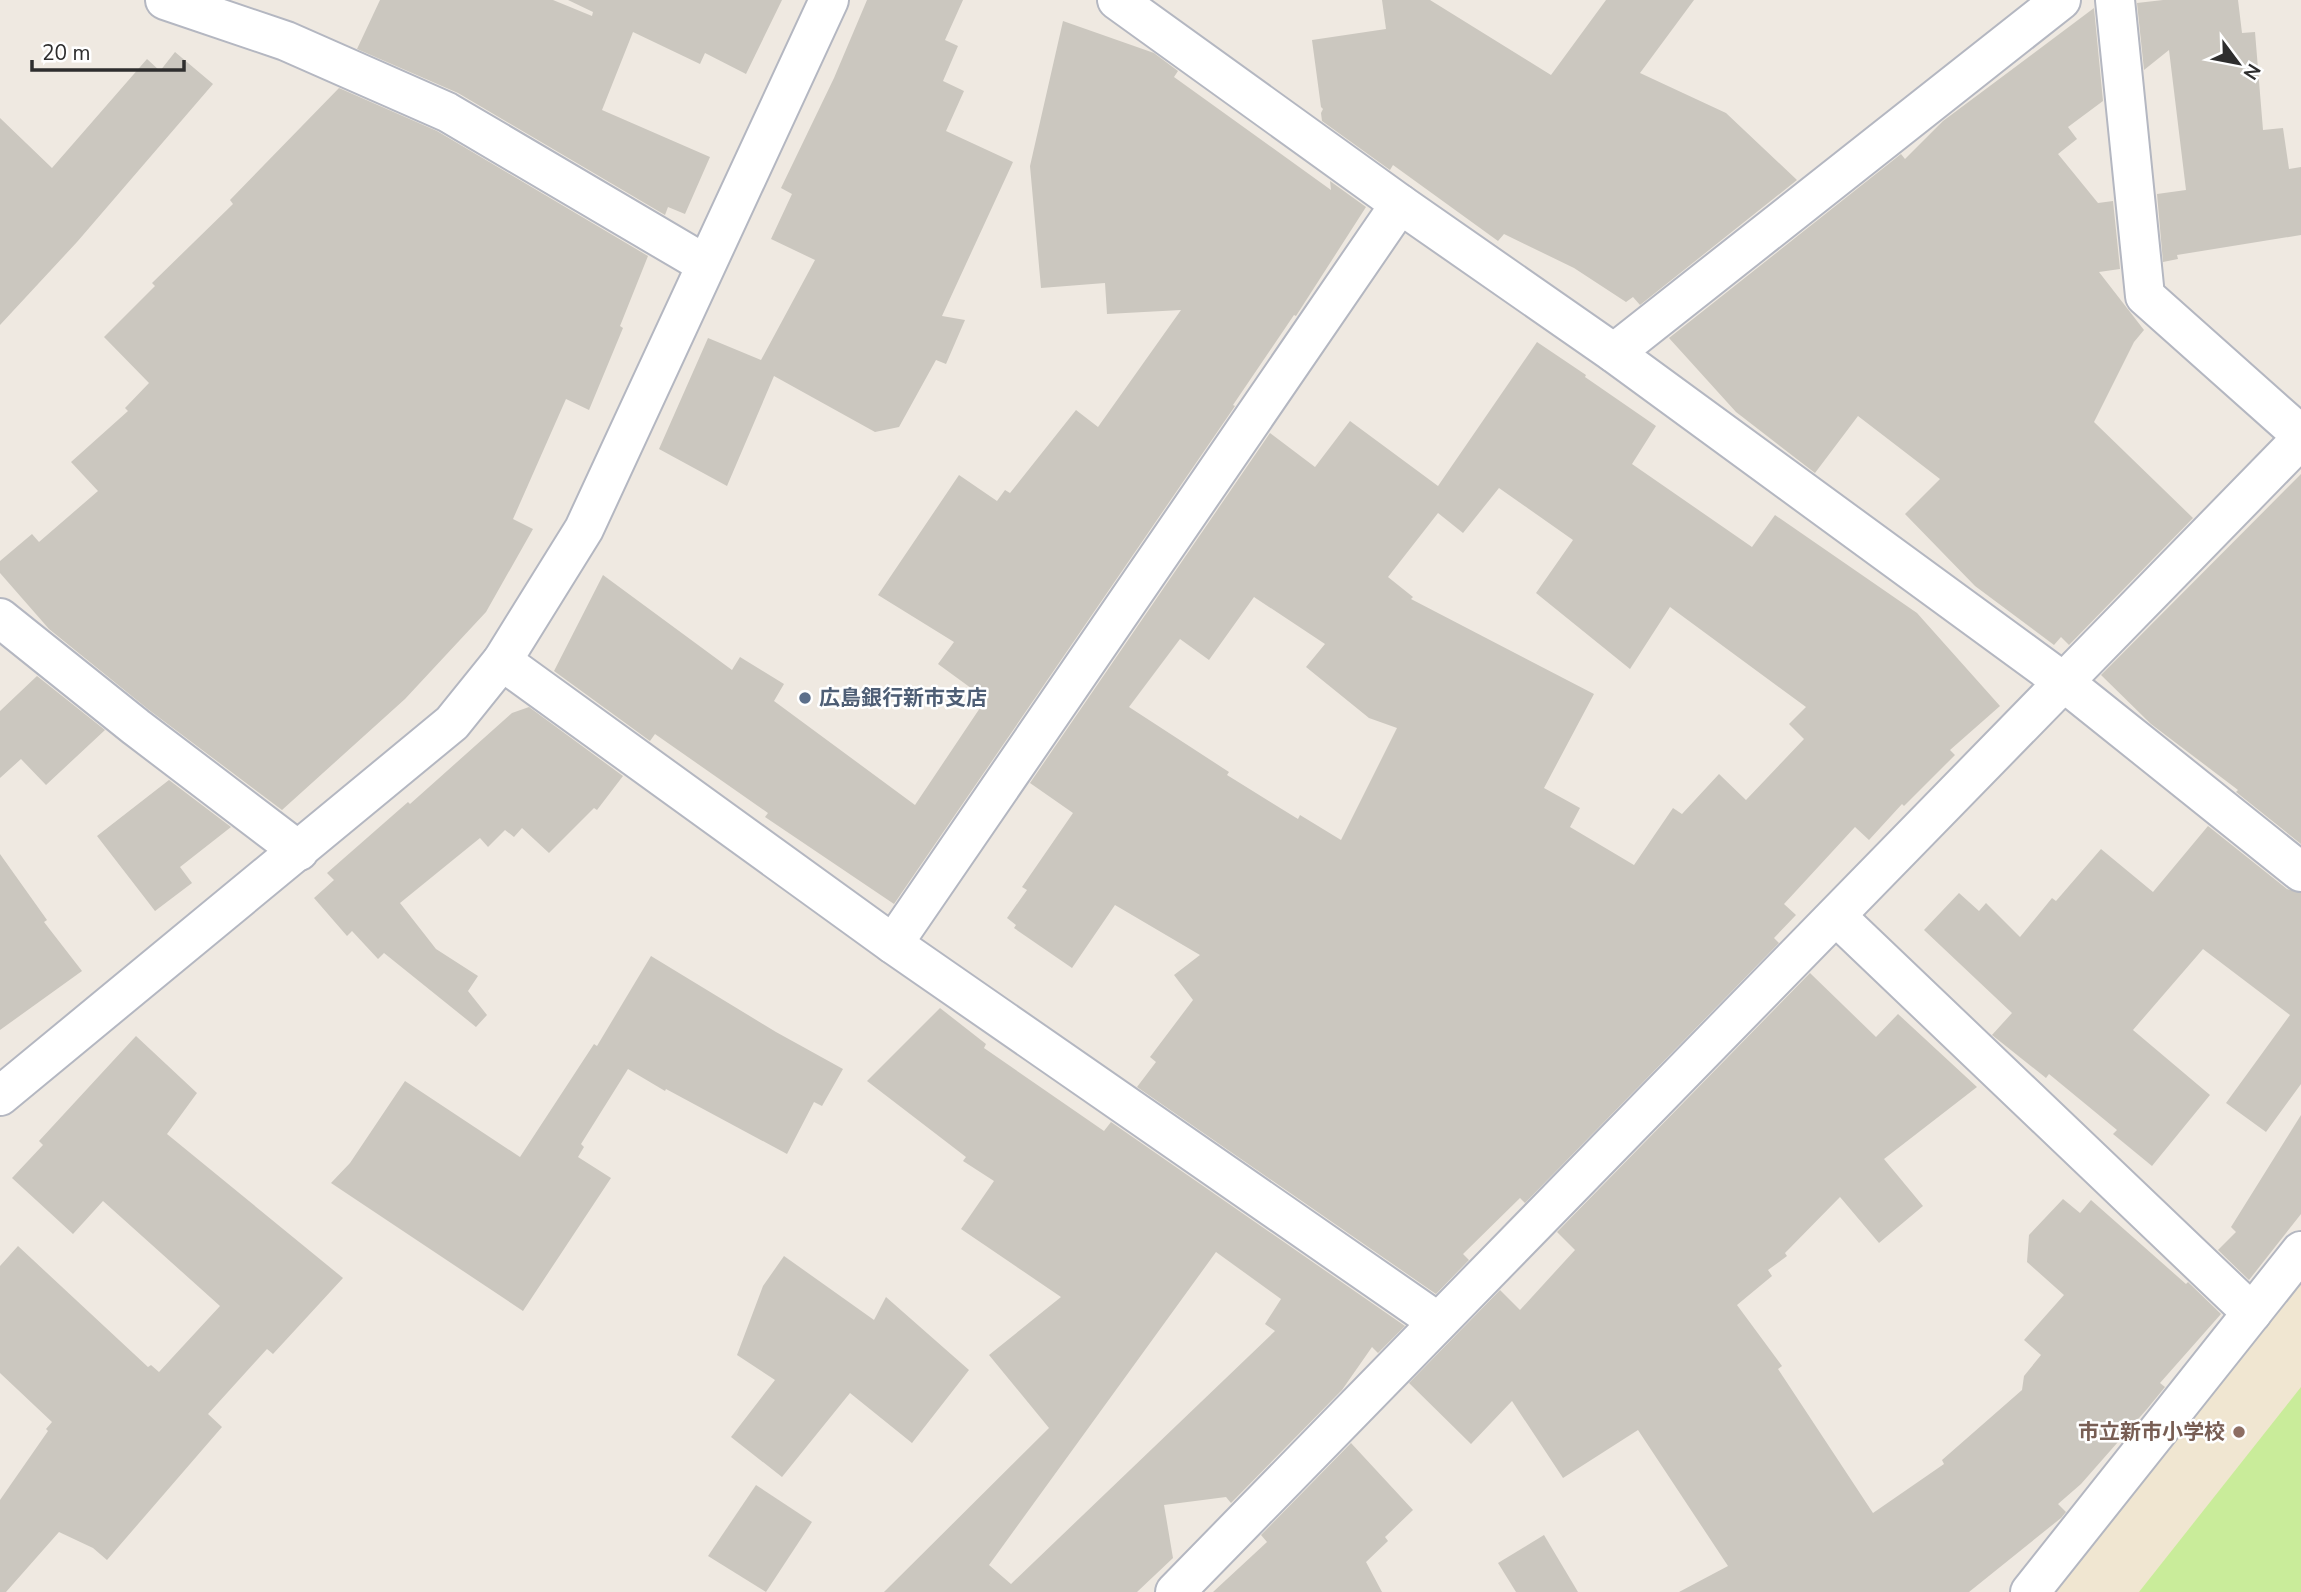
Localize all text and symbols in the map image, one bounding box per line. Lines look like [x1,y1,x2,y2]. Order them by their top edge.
scale bar [32,28,184,72]
north arrow [2203,28,2273,98]
text: 20 m [42,39,91,67]
text: N [2237,59,2266,84]
place label: 広島銀行新市支店 [819,684,987,712]
marker: 広島銀行新市支店 [797,690,813,706]
place label: 市立新市小学校 [2078,1418,2225,1446]
marker: 市立新市小学校 [2231,1424,2247,1440]

